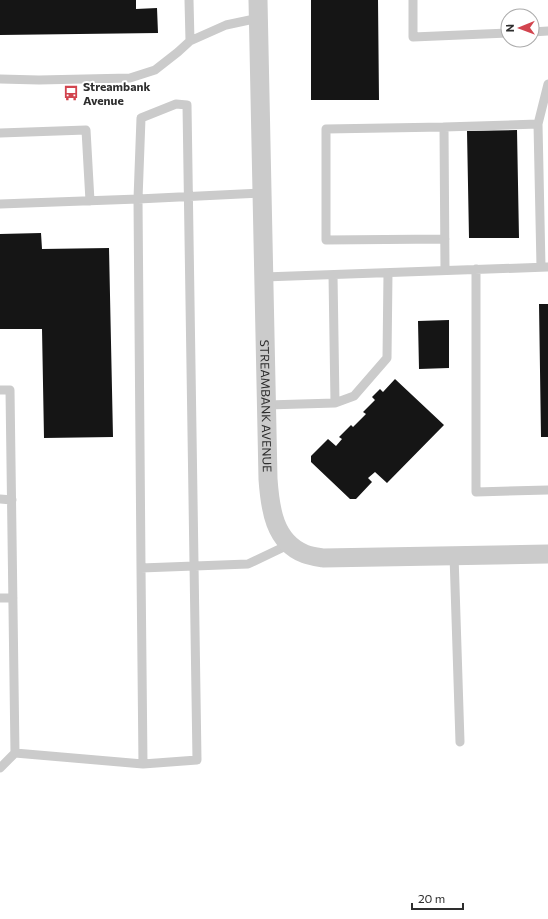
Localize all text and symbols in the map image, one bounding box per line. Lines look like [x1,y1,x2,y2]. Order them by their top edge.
north arrow [500,8,540,48]
text: N [503,24,516,32]
place label: Streambank Avenue [83,79,150,107]
bus stop icon: Streambank Avenue [62,84,80,102]
street label: STREAMBANK AVENUE [258,339,275,472]
scale bar [412,885,463,911]
text: 20 m [418,891,445,905]

